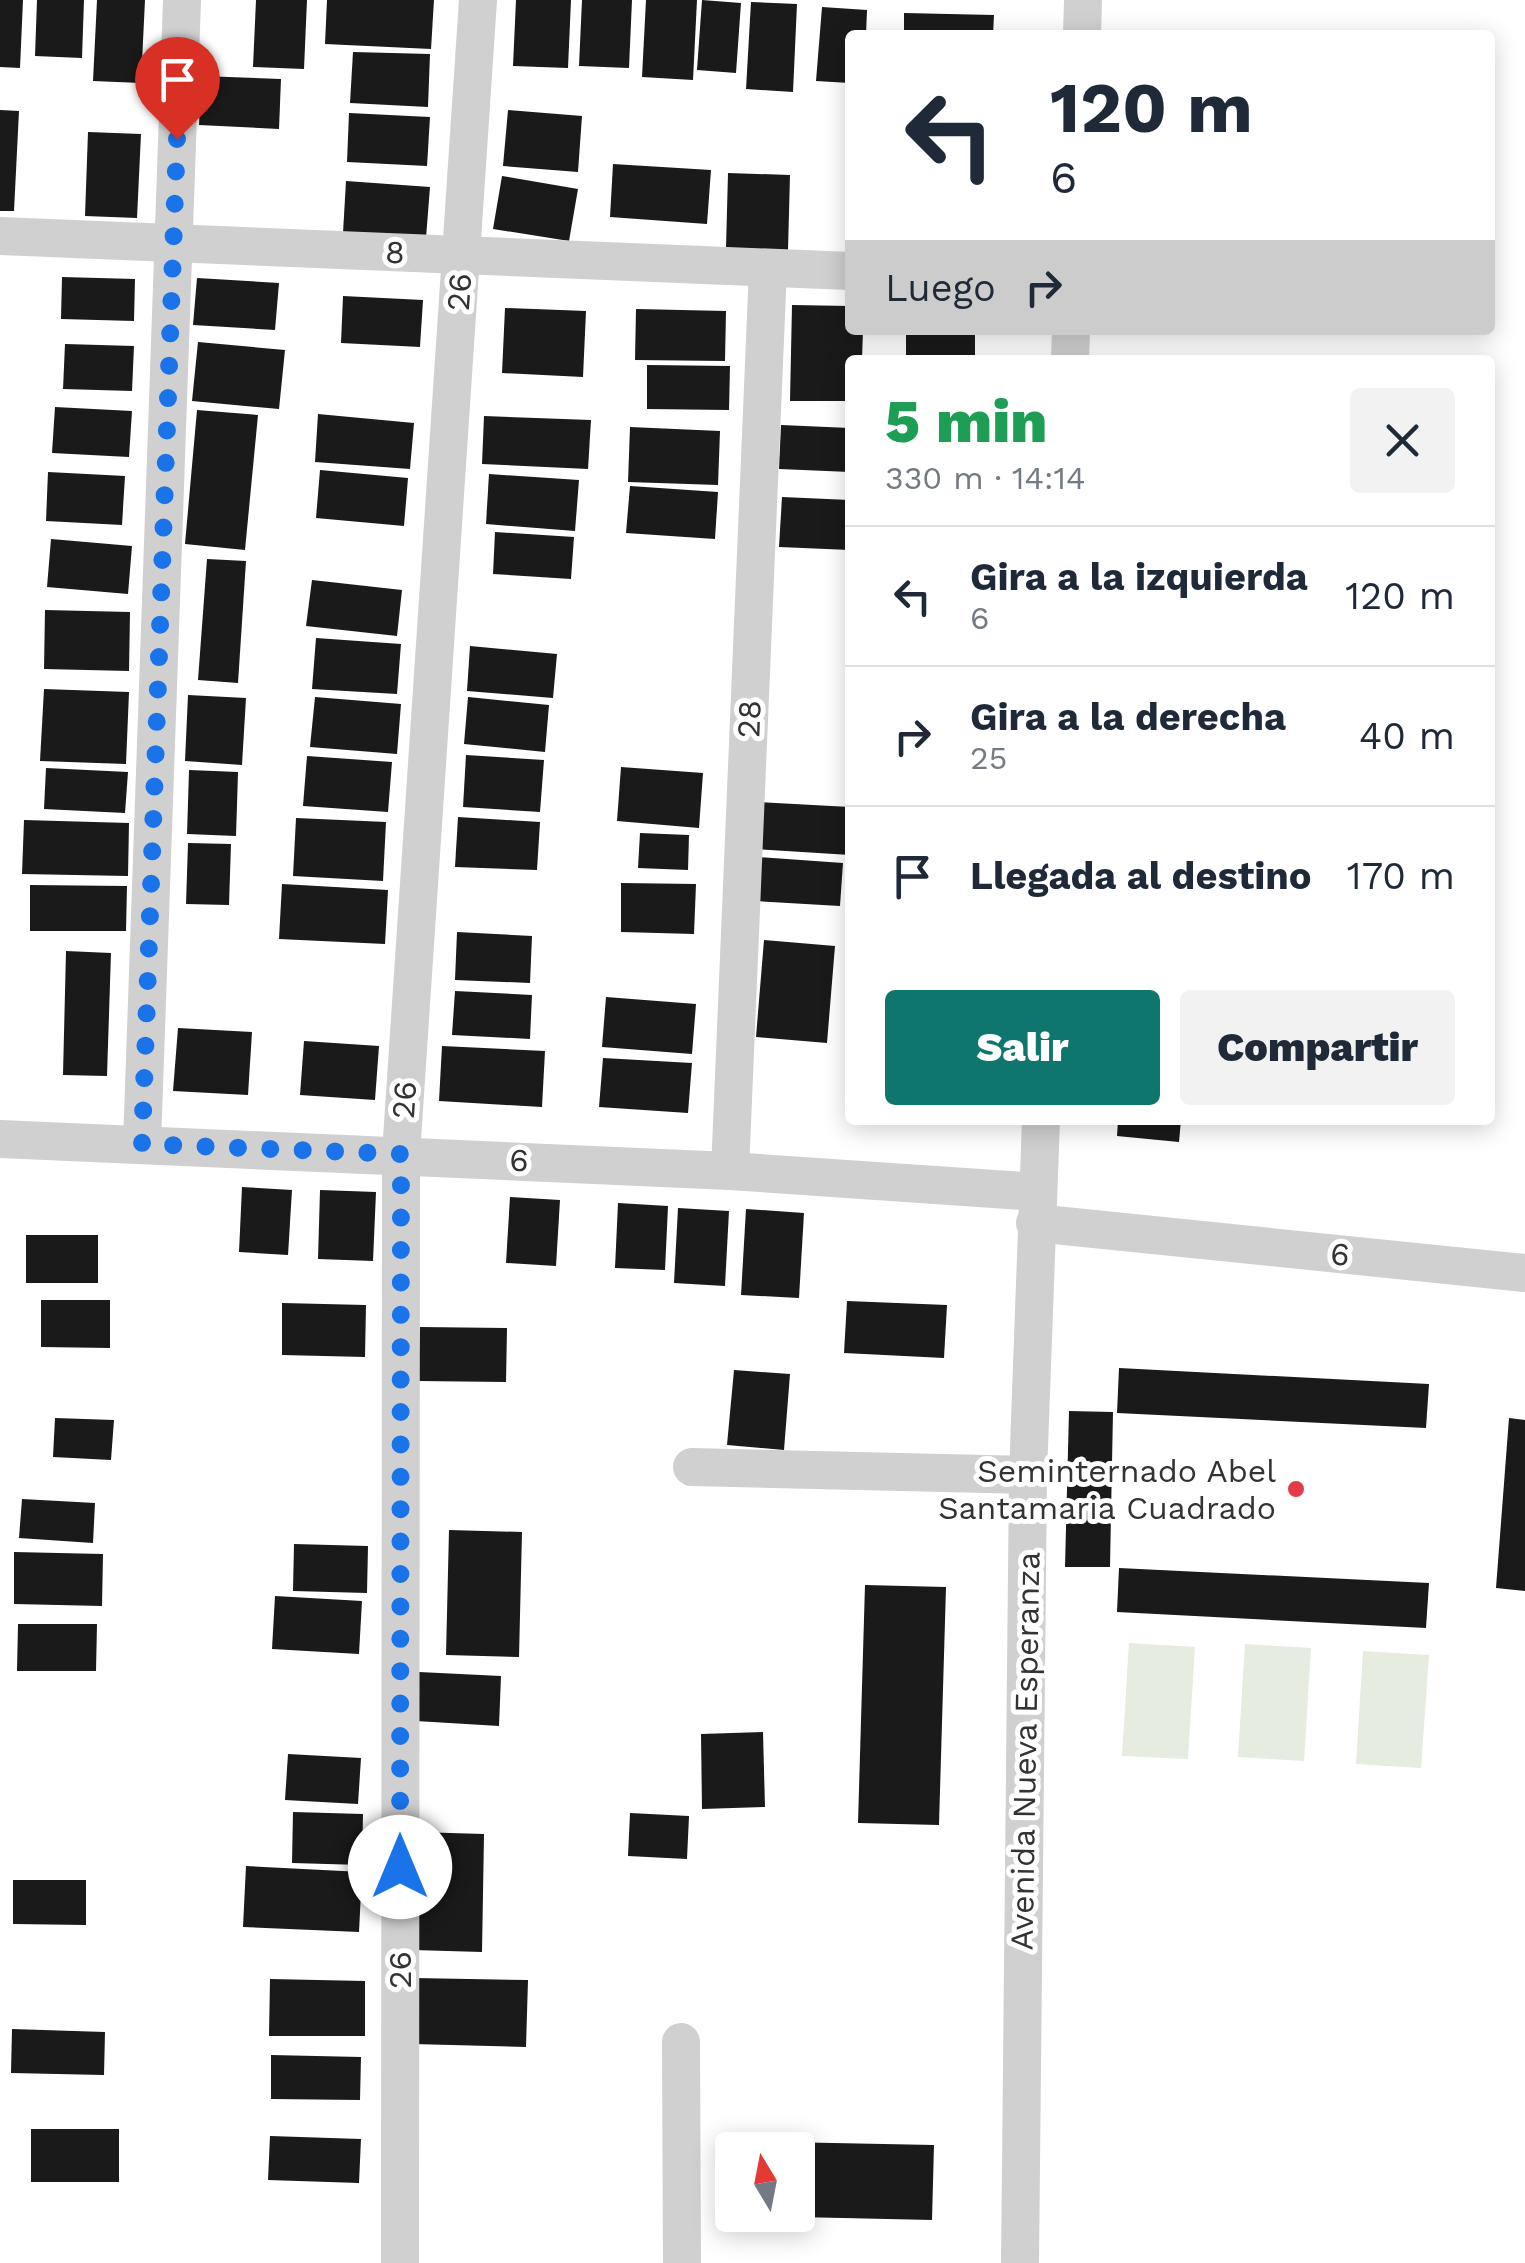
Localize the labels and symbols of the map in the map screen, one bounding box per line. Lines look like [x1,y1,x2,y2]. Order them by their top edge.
pin [135,37,220,140]
street label: 8 [384,233,406,271]
street label: 26 [439,272,479,312]
street label: 28 [729,699,769,739]
street label: 26 [384,1080,424,1120]
street label: 6 [508,1141,530,1179]
street label: 6 [1328,1234,1352,1274]
place label: Seminternado Abel Santamaria Cuadrado [938,1452,1276,1527]
marker: Seminternado Abel Santamaria Cuadrado [1285,1478,1307,1500]
street label: Avenida Nueva Esperanza [1003,1551,1047,1951]
position arrow [348,1815,452,1919]
street label: 26 [381,1951,419,1989]
north arrow [715,2132,815,2232]

